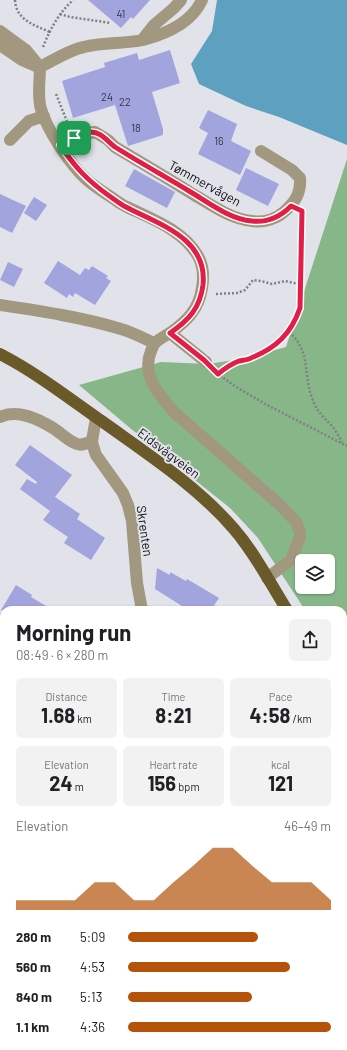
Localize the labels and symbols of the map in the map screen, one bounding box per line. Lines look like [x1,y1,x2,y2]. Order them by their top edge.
house number: 41 [117,7,125,20]
house number: 24 [101,90,113,103]
house number: 22 [119,95,131,108]
pin [57,121,91,155]
house number: 18 [131,121,141,134]
house number: 16 [214,134,224,147]
street label: Tømmervågen [166,157,244,209]
street label: Eidsvågveien [135,424,203,482]
street label: Skrenten [134,505,156,557]

